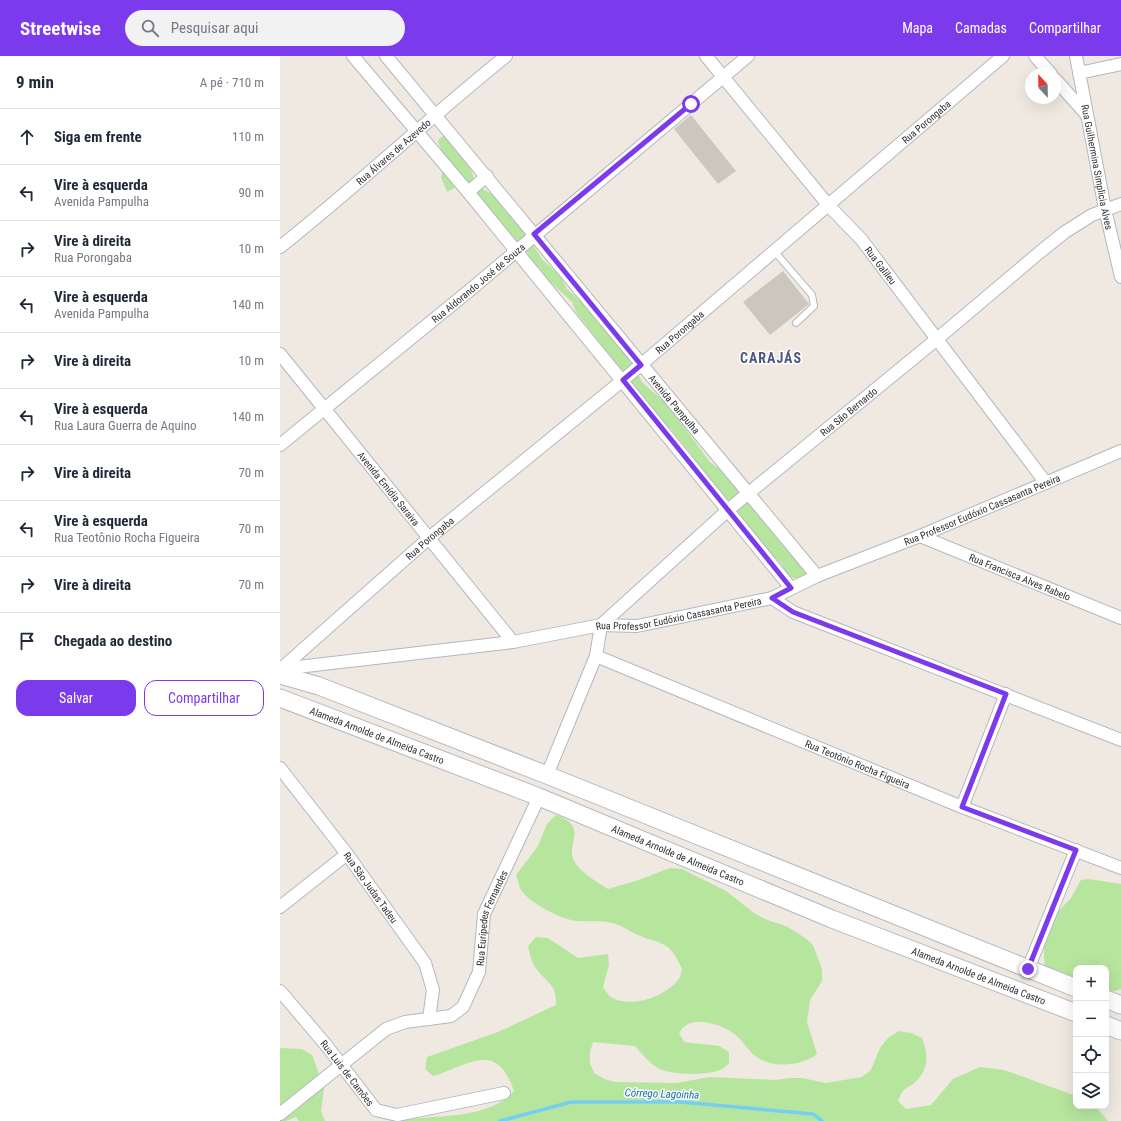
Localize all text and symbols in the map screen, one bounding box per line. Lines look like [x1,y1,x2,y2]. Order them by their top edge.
search box [125,10,405,46]
text: Streetwise [20,17,101,40]
icon: search [139,17,161,39]
text: Pesquisar aqui [171,19,258,37]
text: Mapa [902,20,933,36]
text: Camadas [955,20,1007,36]
text: Compartilhar [1029,20,1101,36]
north arrow [1025,68,1061,104]
text: 9 min [16,72,54,92]
text: A pé · 710 m [200,75,264,90]
route start [682,95,700,113]
street label: Rua Porongaba [900,98,953,145]
street label: Rua Guilhermina Simplicia Alves [1080,104,1115,231]
street label: Rua Álvares de Azevedo [354,117,432,187]
icon: ahead [16,126,38,148]
text: Siga em frente [54,128,142,146]
text: 110 m [232,129,264,144]
text: Vire à esquerda [54,176,148,194]
icon: left [16,182,38,204]
text: 90 m [238,185,264,200]
text: Avenida Pampulha [54,194,149,209]
text: Vire à direita [54,232,131,250]
icon: right [16,238,38,260]
text: 10 m [238,241,264,256]
street label: Rua Aldorando José de Souza [429,241,527,325]
street label: Rua Galileu [863,244,899,286]
text: Rua Porongaba [54,250,132,265]
text: Vire à esquerda [54,288,148,306]
icon: left [16,294,38,316]
text: 140 m [232,297,264,312]
text: Avenida Pampulha [54,306,149,321]
street label: Rua Porongaba [653,308,706,356]
district label: CARAJÁS [740,349,802,366]
icon: right [16,350,38,372]
text: Vire à direita [54,352,131,370]
text: 10 m [238,353,264,368]
street label: Avenida Pampulha [647,372,702,436]
street label: Rua São Bernardo [818,385,879,438]
text: Vire à esquerda [54,400,148,418]
icon: left [16,406,38,428]
text: 140 m [232,409,264,424]
text: Rua Laura Guerra de Aquino [54,418,197,433]
street label: Avenida Emídia Saraiva [356,449,422,528]
icon: right [16,462,38,484]
text: Vire à direita [54,464,131,482]
text: 70 m [238,465,264,480]
street label: Rua Professor Eudóxio Cassasanta Pereira [902,472,1062,547]
text: Vire à esquerda [54,512,148,530]
street label: Rua Porongaba [403,514,456,562]
icon: left [16,518,38,540]
text: 70 m [238,521,264,536]
text: Rua Teotônio Rocha Figueira [54,530,200,545]
street label: Rua Francisca Alves Rabelo [968,551,1072,602]
icon: right [16,574,38,596]
text: Vire à direita [54,576,131,594]
text: 70 m [238,577,264,592]
street label: Rua Professor Eudóxio Cassasanta Pereira [595,595,763,632]
icon: arrive [16,630,38,652]
text: Chegada ao destino [54,632,172,650]
button: Salvar [16,680,136,716]
button: Compartilhar [144,680,264,716]
street label: Alameda Arnolde de Almeida Castro [309,705,446,766]
street label: Rua Teotônio Rocha Figueira [804,737,912,791]
street label: Alameda Arnolde de Almeida Castro [610,822,746,887]
street label: Rua São Judas Tadeu [342,850,400,925]
street label: Rua Eurípedes Fernandes [474,868,509,966]
street label: Alameda Arnolde de Almeida Castro [910,945,1047,1006]
route end [1019,960,1037,978]
map controls [1073,965,1109,1109]
button: + [1073,965,1109,1001]
button: − [1073,1001,1109,1037]
button: locate [1073,1037,1109,1073]
street label: Rua Luis de Camões [319,1038,376,1108]
button: layers [1073,1073,1109,1109]
water label: Córrego Lagoinha [624,1086,700,1102]

